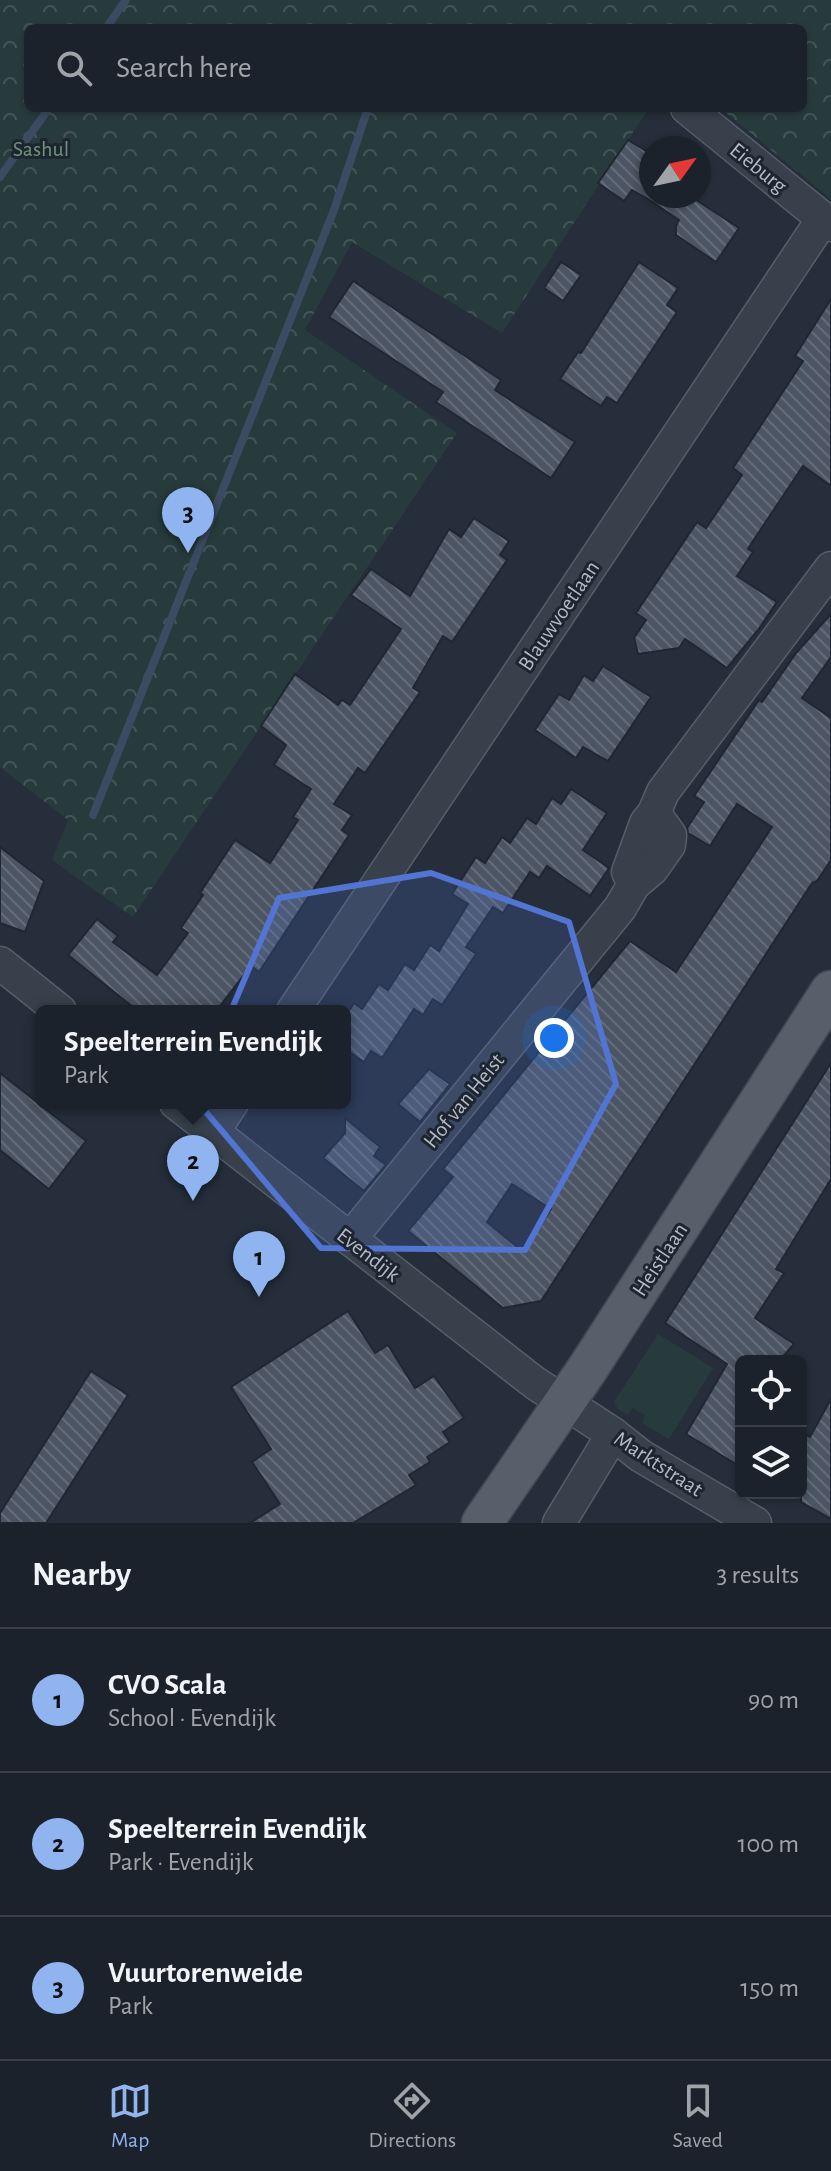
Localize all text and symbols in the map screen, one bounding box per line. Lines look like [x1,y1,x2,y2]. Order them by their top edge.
search box [24,24,807,112]
icon: search [52,46,96,90]
text: Search here [116,53,252,83]
north arrow [639,136,711,208]
park label: Sashul [13,138,69,160]
street label: Eieburg [726,138,791,197]
pin: 3 [162,487,214,553]
street label: Blauwvoetlaan [514,557,603,674]
popup [35,1005,351,1109]
your location [534,1018,574,1058]
text: Speelterrein Evendijk [64,1027,322,1057]
street label: Hof van Heist [419,1049,508,1152]
text: Park [64,1062,109,1088]
pin: 2 [167,1135,219,1201]
street label: Heistlaan [628,1219,691,1300]
street label: Evendijk [333,1224,404,1286]
pin: 1 [233,1231,285,1297]
map controls [735,1355,807,1499]
button: locate [735,1355,807,1427]
street label: Marktstraat [610,1427,707,1500]
button: layers [735,1427,807,1499]
text: Nearby [32,1558,131,1592]
text: 3 results [716,1562,799,1588]
text: CVO Scala [108,1670,227,1700]
text: 1 [53,1687,63,1713]
text: 90 m [748,1687,799,1713]
text: School · Evendijk [108,1705,276,1731]
text: Speelterrein Evendijk [108,1814,367,1844]
text: 2 [52,1831,64,1857]
text: 100 m [738,1831,799,1857]
text: Park · Evendijk [108,1849,254,1875]
text: Vuurtorenweide [108,1958,303,1988]
text: 3 [52,1975,64,2001]
text: 150 m [740,1975,799,2001]
text: Park [108,1993,153,2019]
tab: Map [108,2079,152,2153]
tab: Directions [368,2079,456,2153]
tab: Saved [672,2079,723,2153]

